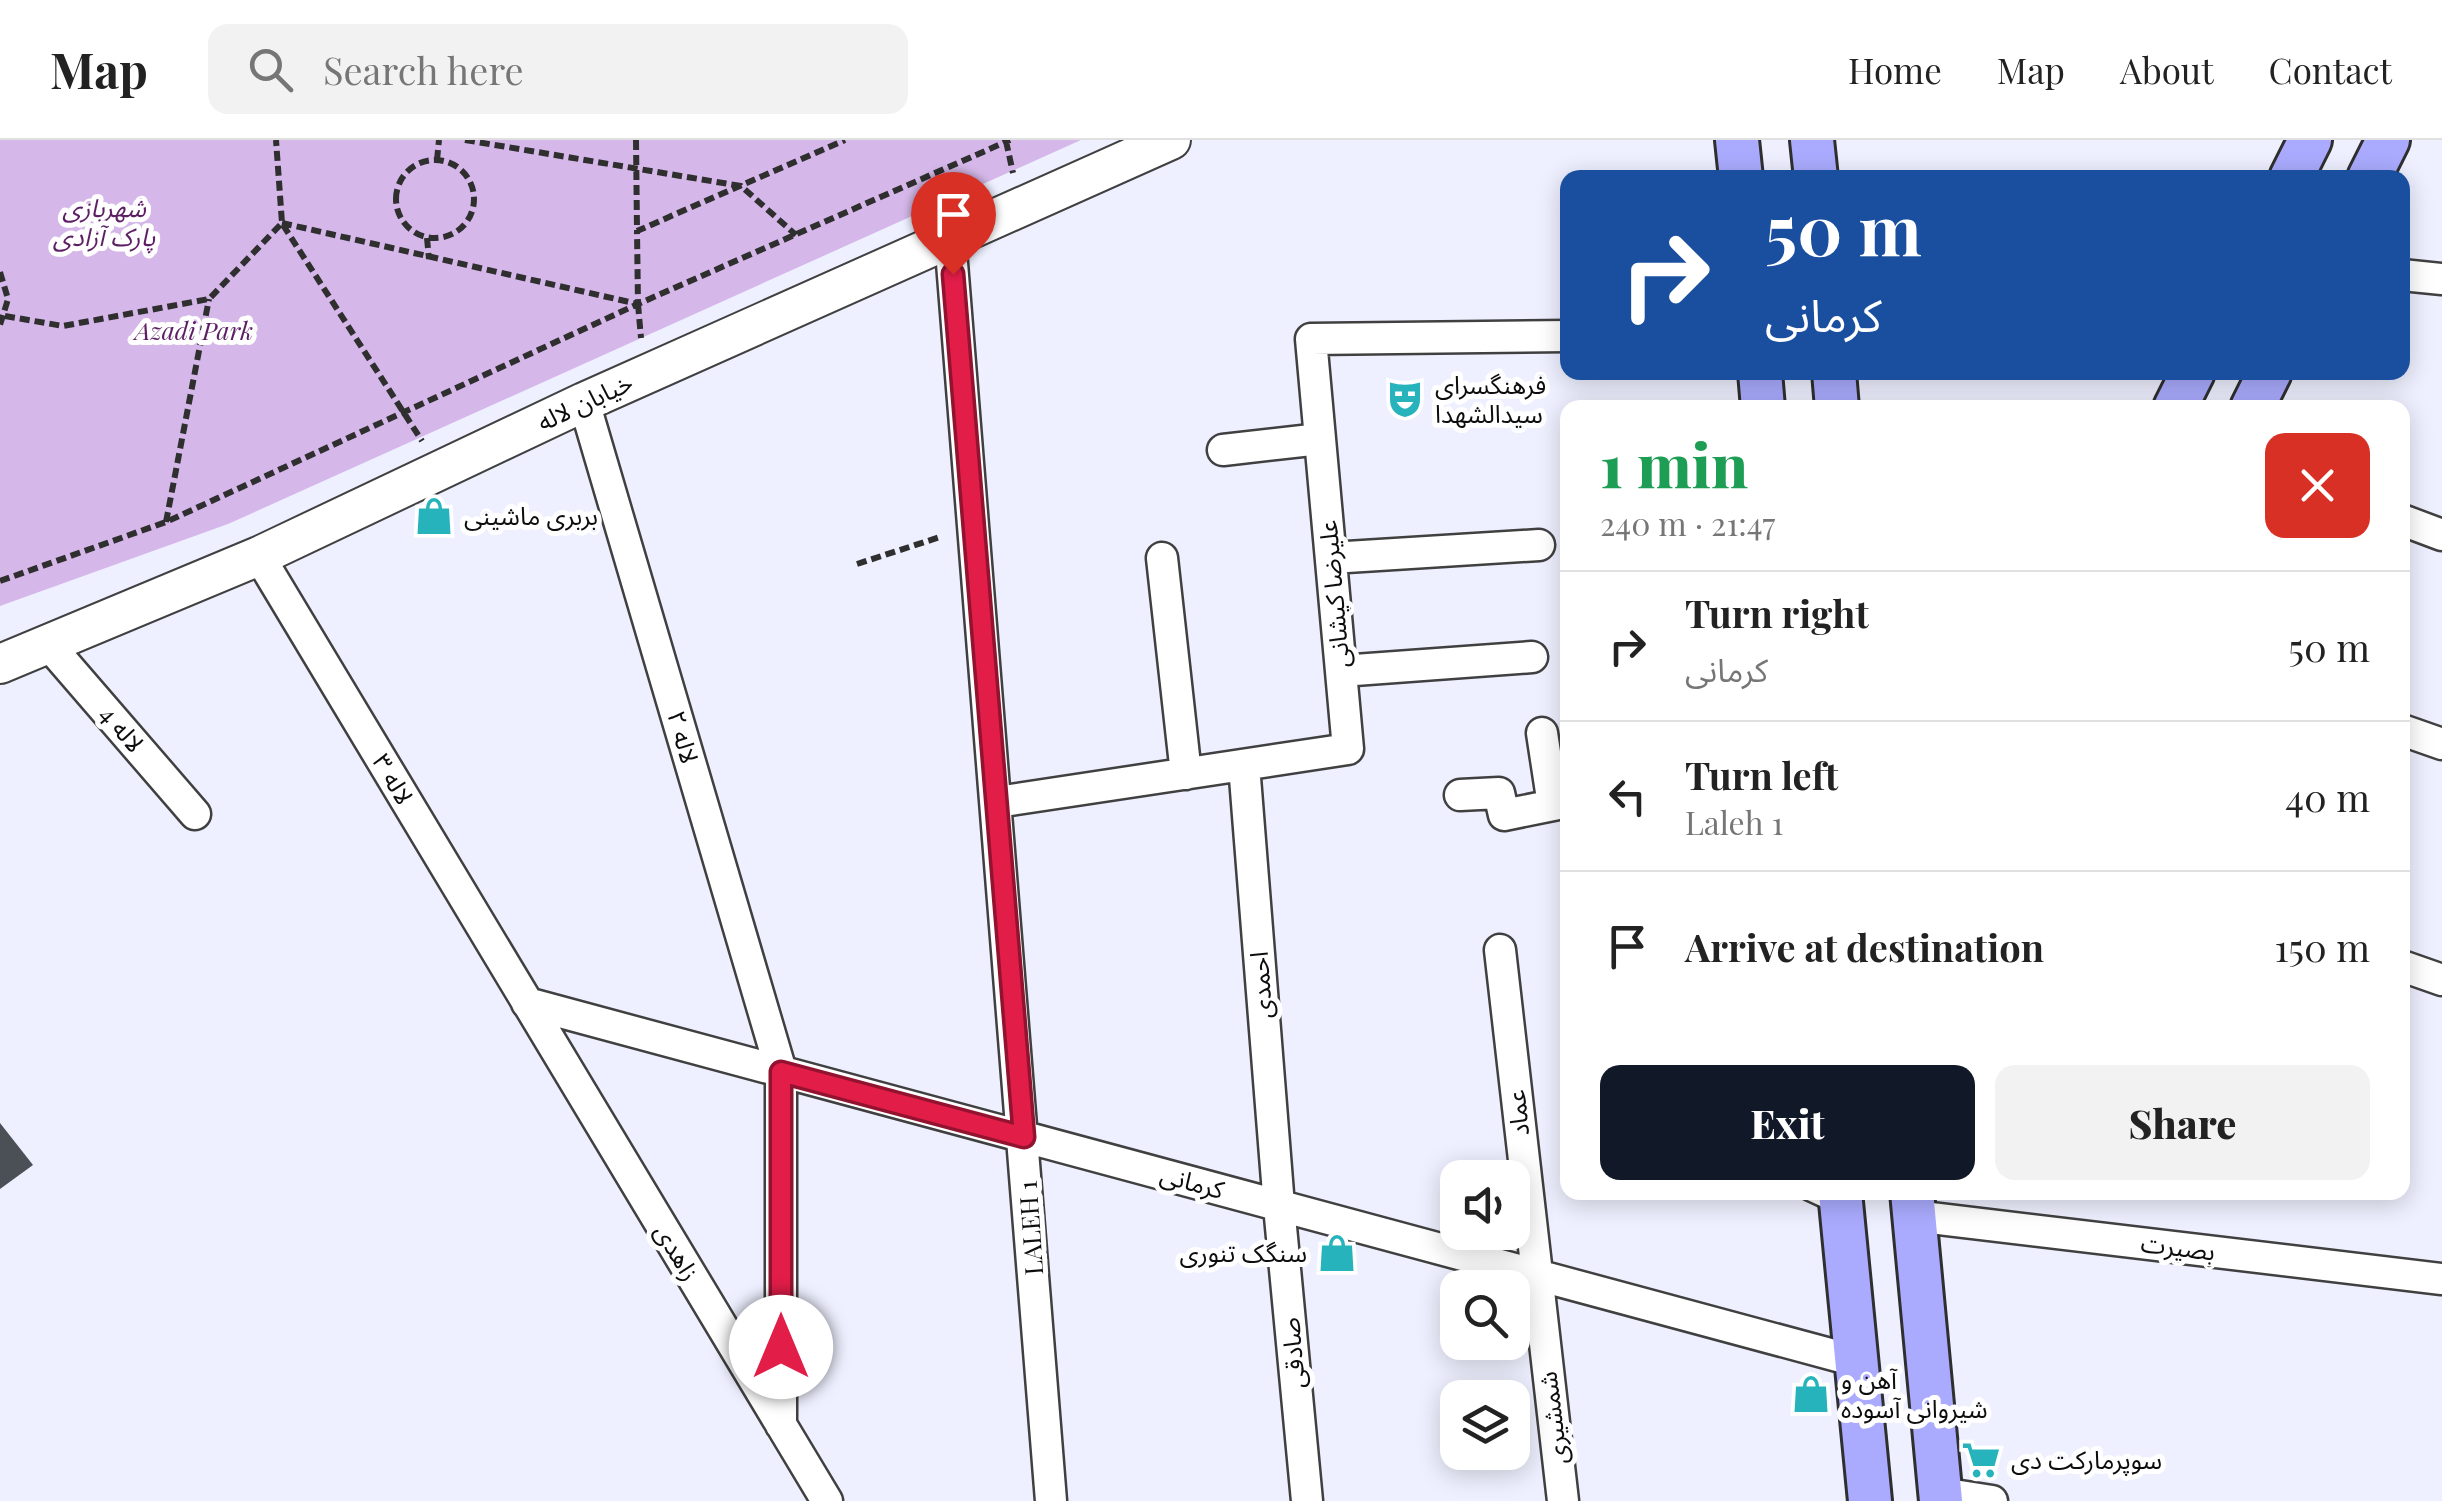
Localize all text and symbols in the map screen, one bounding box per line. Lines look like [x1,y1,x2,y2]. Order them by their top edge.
search box [208,24,908,114]
text: Map [50,37,148,101]
icon: search [243,42,298,97]
text: Search here [323,44,524,95]
text: Home [1848,46,1942,93]
text: Map [1997,46,2065,93]
text: About [2120,46,2214,93]
text: Contact [2269,46,2392,93]
pin [911,172,996,275]
text: 50 m [1765,180,1922,274]
icon: arrive [926,187,981,242]
park label: شهربازی پارک آزادی [53,190,156,254]
icon: right [1600,210,1730,340]
text: کرمانی [1765,283,1882,343]
park label: Azadi Park [132,313,253,346]
street label: خیابان لاله [531,364,638,437]
place label: فرهنگسرای سیدالشهدا [1435,367,1546,429]
theatre icon: فرهنگسرای سیدالشهدا [1384,378,1426,420]
text: 1 min [1600,423,1748,503]
button: close [2265,433,2370,538]
shop icon: بربری ماشینی [413,495,455,537]
place label: بربری ماشینی [464,498,598,531]
text: 240 m · 21:47 [1600,501,1775,544]
street label: علیرضا کیشانی [1310,519,1355,669]
text: Turn right [1685,587,1869,638]
icon: right [1600,619,1655,674]
text: 50 m [2288,621,2370,672]
text: کرمانی [1685,647,1768,690]
street label: لاله 4 [94,698,153,758]
street label: لاله ۲ [661,706,708,767]
street label: لاله ۳ [366,747,422,810]
text: Turn left [1685,749,1838,800]
icon: left [1600,769,1655,824]
text: 40 m [2285,771,2370,822]
text: Laleh 1 [1685,800,1783,843]
icon: arrive [1600,919,1655,974]
text: Arrive at destination [1685,921,2044,972]
text: 150 m [2275,921,2370,972]
street label: احمدی [1241,950,1278,1020]
button: Exit [1600,1065,1975,1180]
button: Share [1995,1065,2370,1180]
street label: عماد [1498,1088,1535,1138]
street label: کرمانی [1157,1156,1229,1205]
map controls [1440,1160,1530,1470]
button: sound [1440,1160,1530,1250]
street label: LALEH 1 [1010,1180,1049,1276]
street label: زاهدی [648,1217,708,1286]
street label: بصیرت [2139,1225,2217,1266]
shop icon: سنگک تنوری [1316,1232,1358,1274]
place label: سنگک تنوری [1179,1235,1307,1268]
button: search [1440,1270,1530,1360]
position arrow [729,1295,833,1399]
street label: صادقی [1272,1316,1311,1390]
place label: آهن و شیروانی آسوده [1841,1362,1988,1424]
street label: شمشیری [1529,1370,1574,1467]
shop icon: آهن و شیروانی آسوده [1790,1373,1832,1415]
button: layers [1440,1380,1530,1470]
supermarket icon: سوپرمارکت دی [1960,1439,2002,1481]
place label: سوپرمارکت دی [2011,1442,2162,1476]

